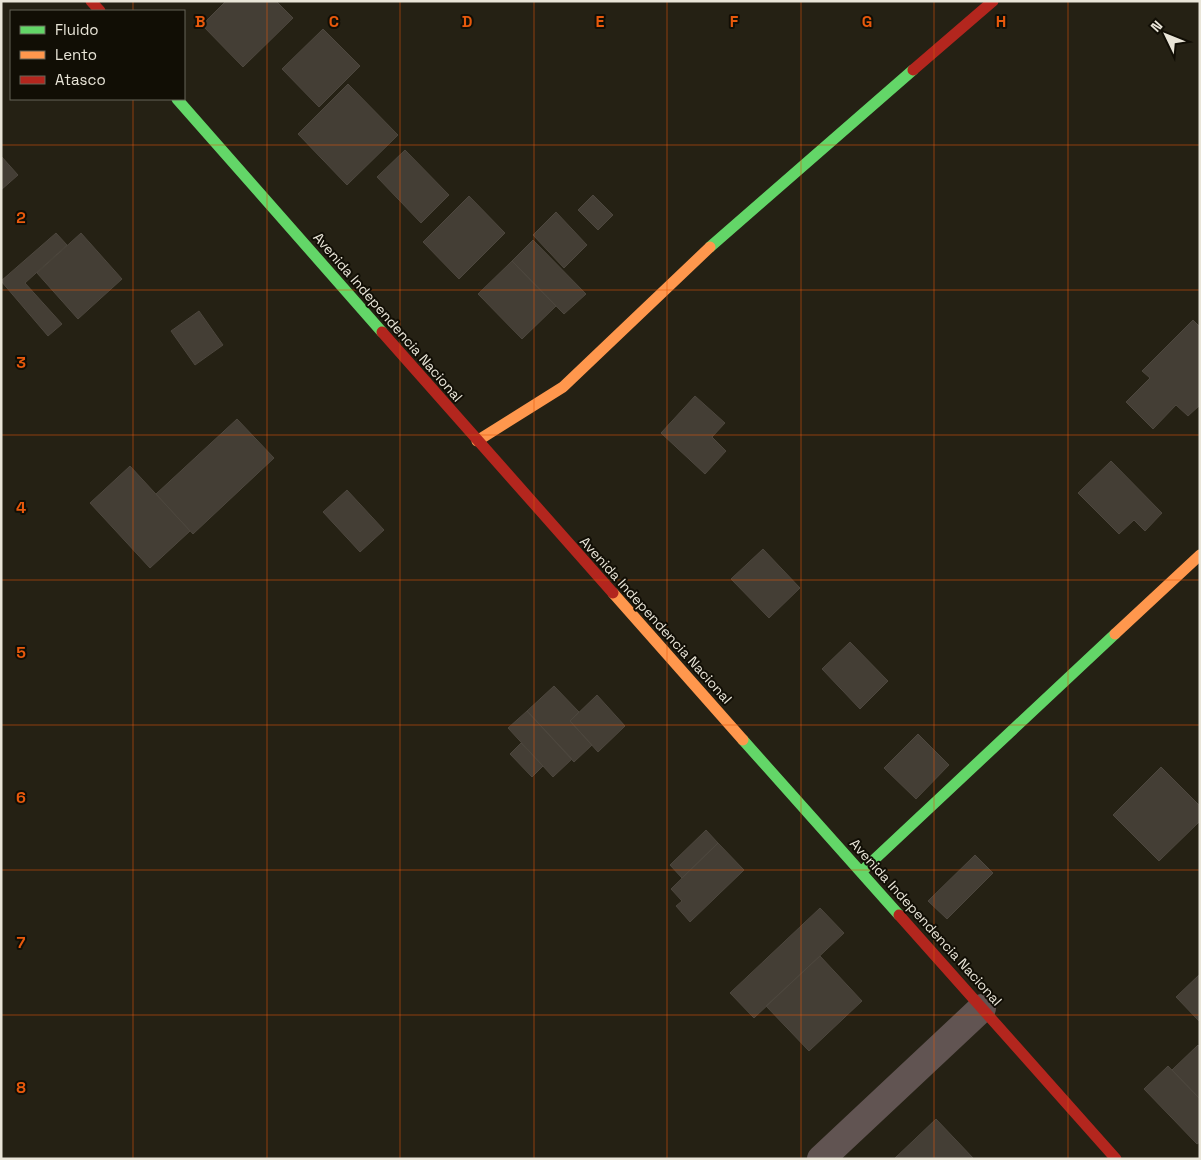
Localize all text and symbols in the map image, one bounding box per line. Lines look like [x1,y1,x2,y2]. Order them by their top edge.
legend [10,10,185,100]
north arrow [1141,10,1191,60]
text: B [195,11,205,32]
text: C [329,11,339,32]
text: D [462,11,472,32]
text: E [596,11,605,32]
text: F [730,11,739,32]
text: G [862,11,872,32]
text: H [996,11,1006,32]
text: N [1147,17,1166,36]
text: Fluido [55,20,99,39]
text: Lento [55,45,97,64]
text: Atasco [55,70,106,89]
text: 2 [16,207,26,228]
street label: Avenida Independencia Nacional [309,228,467,406]
text: 3 [16,352,26,373]
text: 4 [16,497,26,518]
street label: Avenida Independencia Nacional [576,533,736,707]
text: 5 [16,642,26,663]
text: 6 [16,787,26,808]
street label: Avenida Independencia Nacional [846,835,1006,1009]
text: 7 [17,932,26,953]
text: 8 [16,1077,26,1098]

